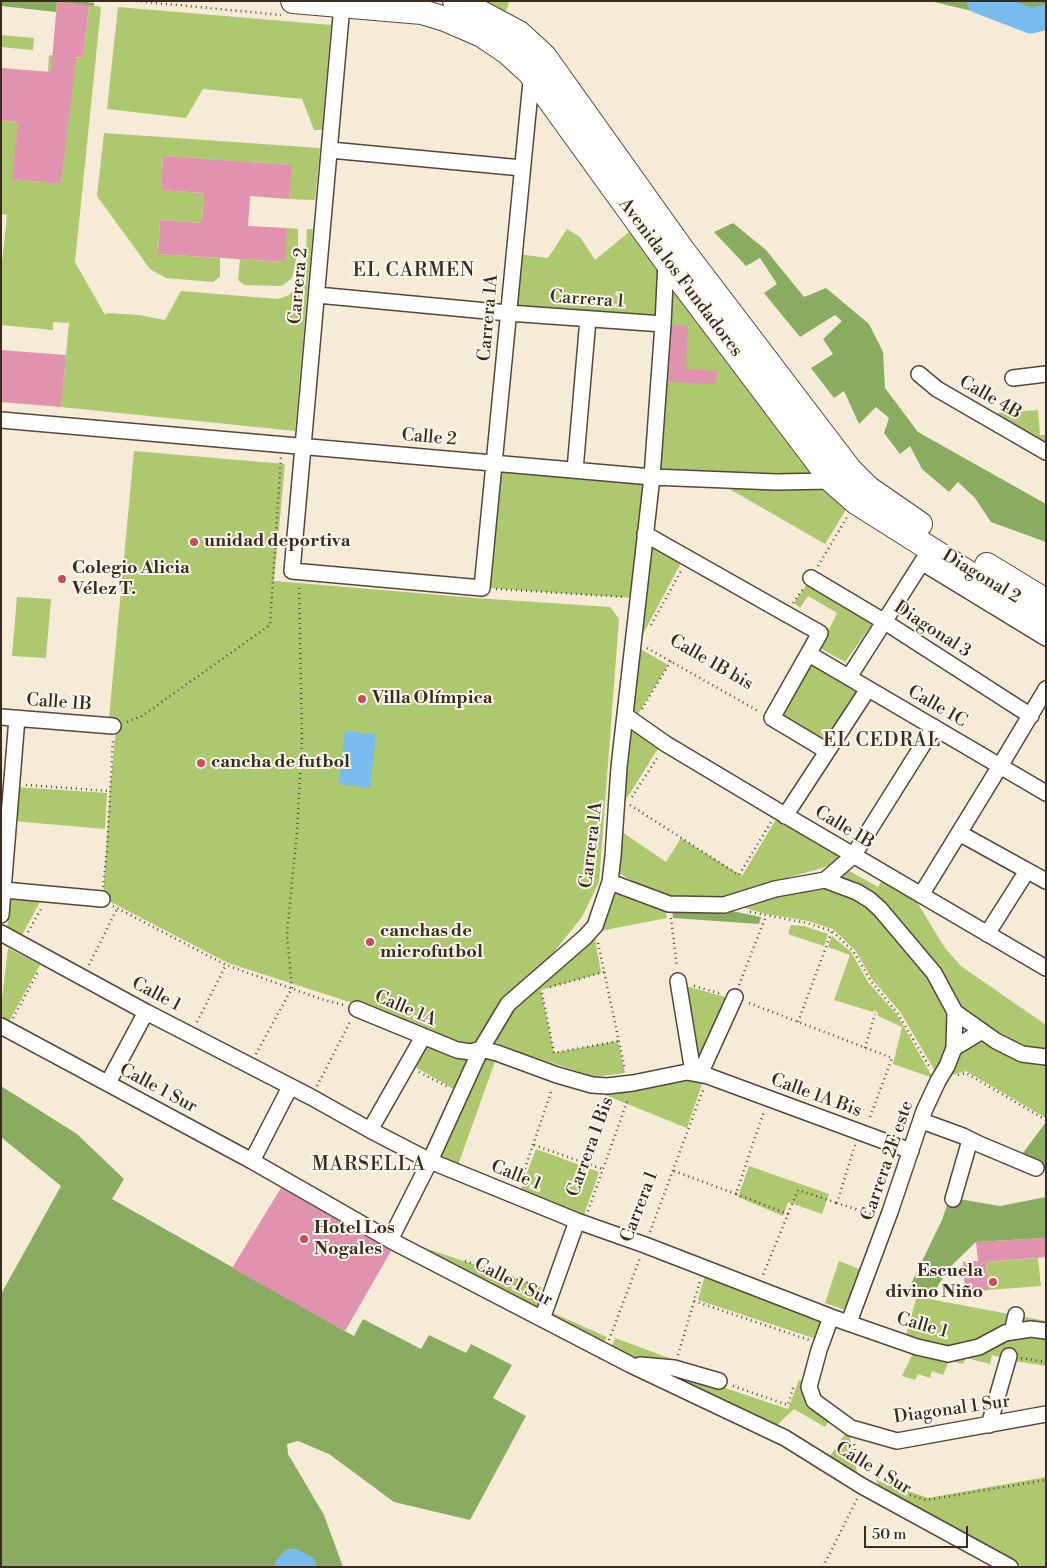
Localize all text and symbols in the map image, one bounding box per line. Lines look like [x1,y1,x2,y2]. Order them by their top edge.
street label: Avenida los Fundadores [613,194,747,362]
street label: Carrera 2 [285,247,313,325]
district label: EL CARMEN [352,260,476,282]
street label: Carrera 1A [474,274,504,362]
street label: Carrera 1 [549,287,625,313]
street label: Calle 4B [955,372,1025,424]
street label: Calle 2 [401,425,457,451]
place label: unidad deportiva [204,531,351,553]
marker: unidad deportiva [188,536,200,548]
street label: Diagonal 2 [938,545,1024,609]
place label: Colegio Alicia Vélez T. [72,558,190,600]
marker: Colegio Alicia Vélez T. [56,573,68,585]
street label: Diagonal 3 [890,597,974,663]
street label: Calle 1B bis [665,630,757,696]
street label: Calle 1C [903,681,971,733]
place label: Villa Olímpica [372,688,492,710]
street label: Calle 1B [26,690,92,716]
marker: Villa Olímpica [356,693,368,705]
district label: EL CEDRAL [822,730,942,752]
place label: cancha de futbol [211,752,350,774]
marker: cancha de futbol [195,757,207,769]
street label: Carrera 1A [576,801,608,889]
street label: Calle 1B [810,802,878,854]
place label: canchas de microfutbol [380,921,483,964]
marker: canchas de microfutbol [364,936,376,948]
street label: Calle 1 [128,973,184,1017]
street label: Calle 1A [371,986,439,1032]
street label: Calle 1 Sur [116,1060,200,1118]
street label: Calle 1A Bis [768,1070,864,1122]
street label: Carrera 1 Bis [563,1094,619,1200]
street label: Carrera 2E este [857,1098,919,1224]
district label: MARSELLA [311,1154,427,1176]
street label: Calle 1 [488,1156,544,1196]
street label: Carrera 1 [617,1168,663,1246]
place label: Hotel Los Nogales [314,1218,395,1260]
marker: Hotel Los Nogales [298,1233,310,1245]
street label: Calle 1 Sur [470,1254,556,1312]
place label: Escuela divino Niño [885,1261,983,1304]
marker: Escuela divino Niño [987,1276,999,1288]
street label: Calle 1 [894,1308,950,1344]
street label: Diagonal 1 Sur [892,1391,1012,1429]
street label: Calle 1 Sur [831,1438,915,1500]
scale bar [867,1516,971,1548]
text: 50 m [872,1525,906,1544]

